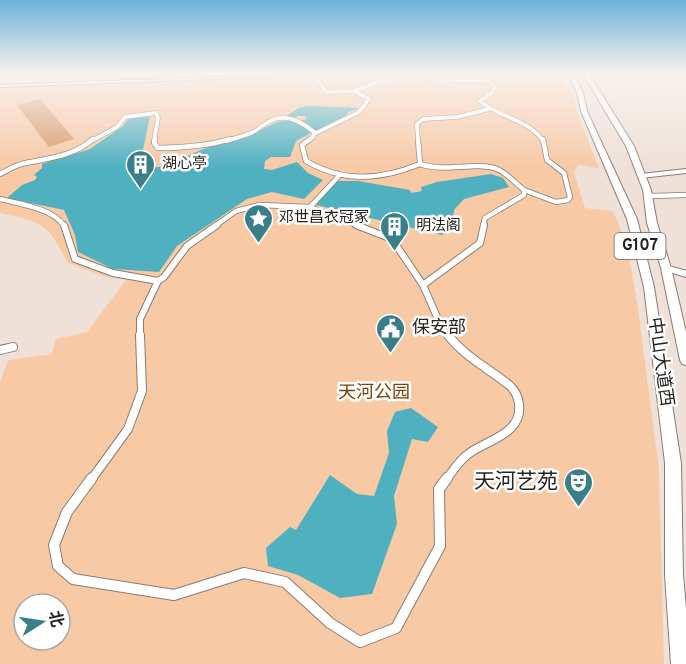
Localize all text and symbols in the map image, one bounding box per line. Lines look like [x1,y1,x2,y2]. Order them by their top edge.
building icon: 湖心亭 [125,148,157,190]
place label: 湖心亭 [162,155,207,174]
place icon: 邓世昌衣冠冢 [242,202,274,244]
place label: 邓世昌衣冠冢 [279,209,369,228]
building icon: 明法阁 [379,210,411,252]
place label: 明法阁 [416,217,461,236]
road number: G107 [614,233,666,259]
public building icon: 保安部 [375,312,407,354]
street label: 中山大道西 [642,316,678,408]
place label: 保安部 [412,317,466,340]
park label: 天河公园 [338,382,410,405]
theatre icon: 天河艺苑 [563,466,595,508]
place label: 天河艺苑 [474,469,558,496]
north arrow [12,592,72,652]
text: 北 [43,609,66,629]

